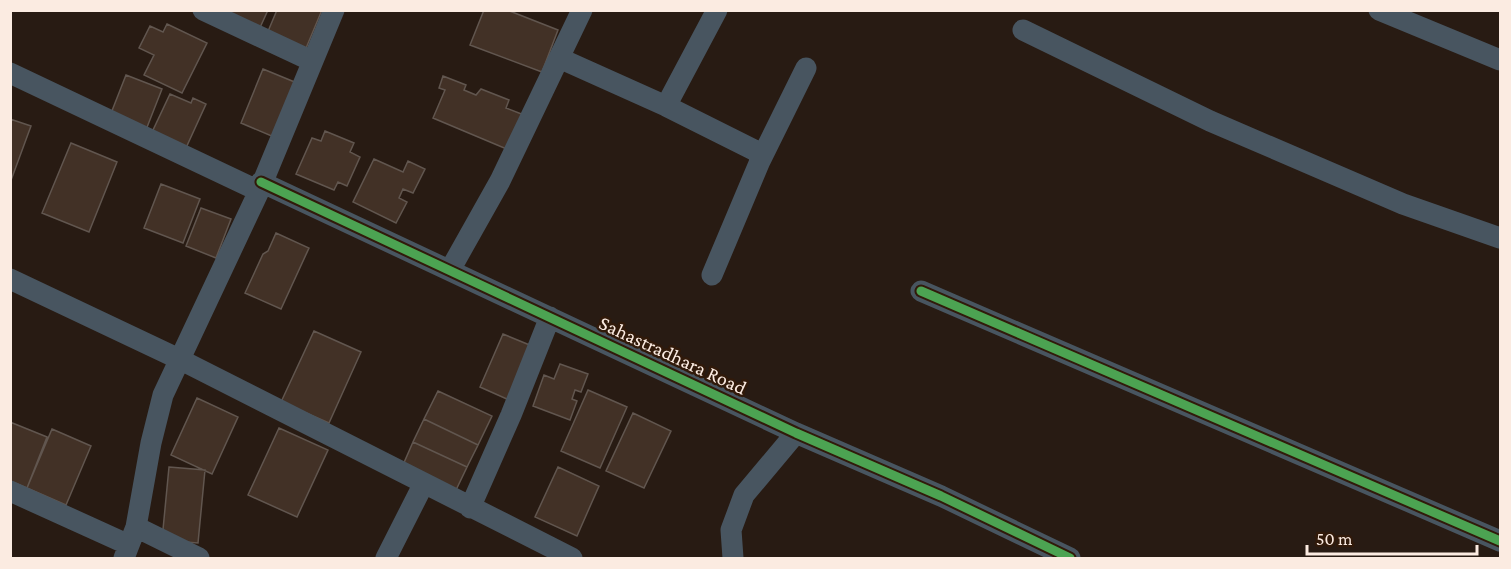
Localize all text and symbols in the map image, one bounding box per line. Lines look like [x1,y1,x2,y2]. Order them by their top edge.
street label: Sahastradhara Road [596,311,751,399]
scale bar [1307,518,1476,556]
text: 50 m [1316,529,1353,549]

